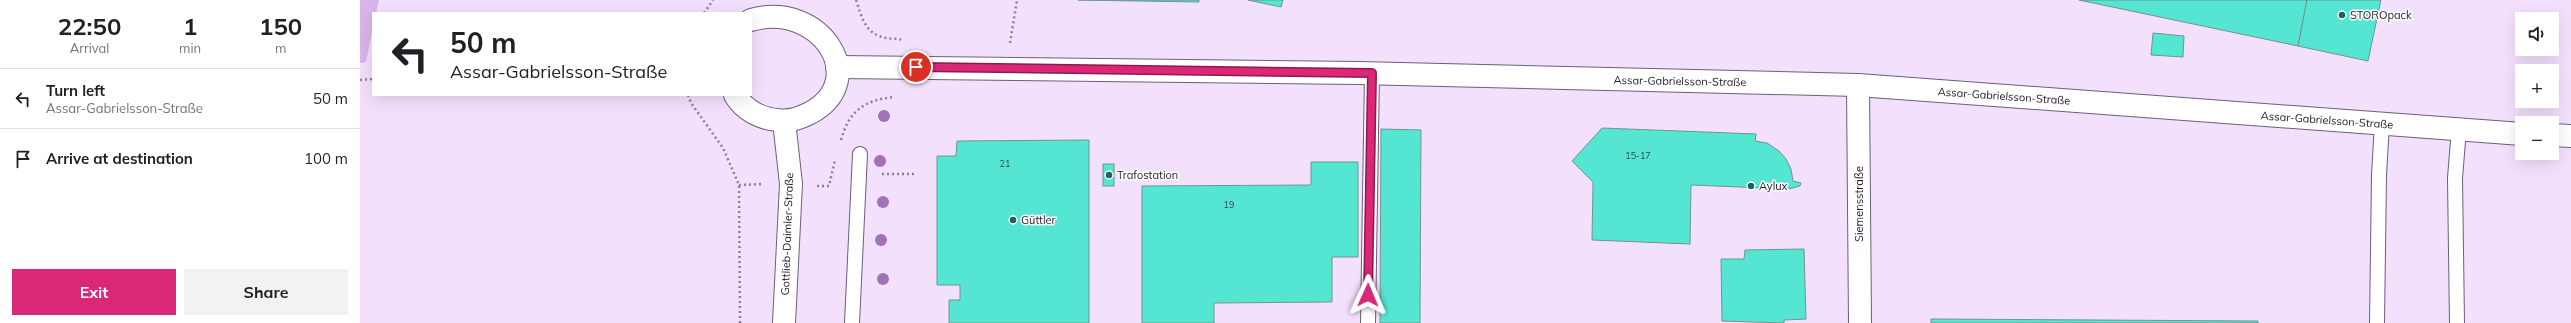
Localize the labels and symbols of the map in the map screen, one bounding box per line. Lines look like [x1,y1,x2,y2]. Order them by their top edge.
place label: STOROpack [2350,8,2412,22]
marker: STOROpack [2337,10,2347,20]
pin [899,50,933,84]
street label: Assar-Gabrielsson-Straße [1614,73,1746,89]
street label: Assar-Gabrielsson-Straße [1937,84,2071,108]
street label: Assar-Gabrielsson-Straße [2260,108,2394,132]
house number: 15-17 [1625,150,1651,161]
house number: 21 [1000,158,1010,169]
street label: Siemensstraße [1852,166,1866,242]
place label: Trafostation [1117,168,1178,182]
marker: Trafostation [1104,170,1114,180]
street label: Gottlieb-Daimler-Straße [778,172,796,296]
place label: Aylux [1759,179,1788,193]
marker: Aylux [1746,181,1756,191]
house number: 19 [1224,199,1234,210]
place label: Güttler [1021,213,1056,227]
marker: Güttler [1008,215,1018,225]
position arrow [1347,274,1389,316]

